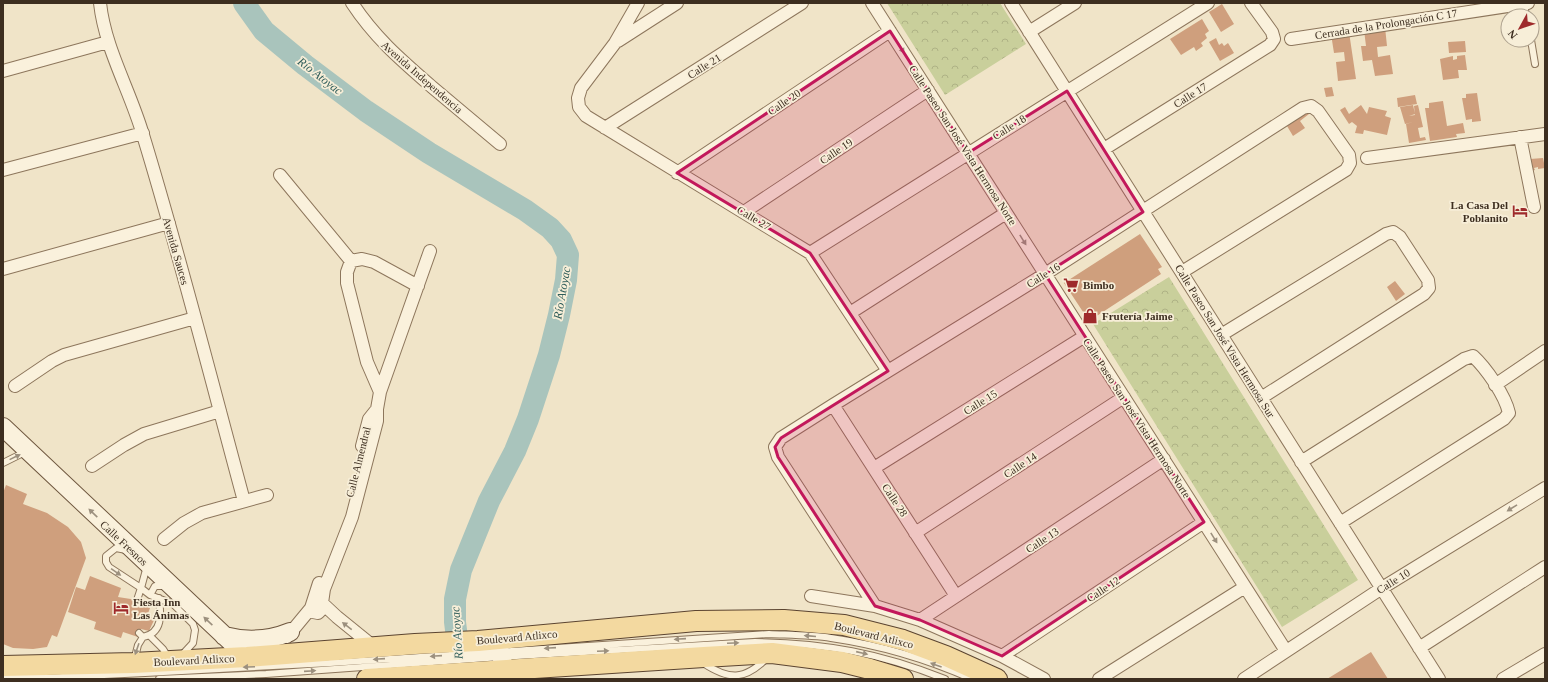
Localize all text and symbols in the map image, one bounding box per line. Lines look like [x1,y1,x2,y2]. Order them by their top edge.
street label: Cerrada de la Prolongación C 17 [1314,7,1458,41]
north arrow [1500,8,1540,48]
text: N [1505,27,1519,41]
street label: Avenida Independencia [379,39,465,115]
one-way arrow [897,43,905,53]
street label: Calle 21 [685,51,723,81]
water label: Río Atoyac [294,54,346,98]
street label: Calle Paseo San José Vista Hermosa Norte [907,63,1019,227]
street label: Calle 17 [1171,80,1209,110]
street label: Calle 20 [765,86,803,117]
street label: Calle 18 [990,112,1028,142]
street label: Calle 19 [817,135,855,166]
place label: La Casa Del Poblanito [1451,199,1508,224]
hotel icon: La Casa Del Poblanito [1511,202,1529,220]
street label: Calle 27 [735,203,773,233]
street label: Avenida Sauces [161,216,191,286]
one-way arrow [1020,234,1027,246]
street label: Calle 16 [1024,260,1062,290]
street label: Calle Paseo San José Vista Hermosa Sur [1173,262,1277,420]
water label: Río Atoyac [550,265,574,321]
supermarket icon: Bimbo [1062,276,1080,294]
place label: Bimbo [1083,279,1115,291]
shop icon: Frutería Jaime [1081,307,1099,325]
place label: Frutería Jaime [1102,310,1173,322]
street label: Calle Paseo San José Vista Hermosa Norte [1081,336,1193,500]
street label: Calle 15 [961,387,999,417]
street label: Calle Almendral [343,425,373,499]
street label: Calle 14 [1001,450,1039,480]
one-way arrow [10,454,21,460]
street label: Calle 28 [880,481,910,519]
one-way arrow [1506,505,1518,512]
one-way arrow [88,508,98,517]
street label: Calle Fresnos [98,518,150,568]
street label: Calle 13 [1023,525,1061,555]
one-way arrow [1210,533,1218,543]
street label: Calle 10 [1374,566,1412,596]
one-way arrow [111,568,122,576]
street label: Calle 12 [1084,574,1122,604]
place label: Fiesta Inn Las Ánimas [133,596,190,621]
hotel icon: Fiesta Inn Las Ánimas [112,599,130,617]
water label: Río Atoyac [448,606,466,661]
one-way arrow [203,616,213,626]
street label: Boulevard Atlixco [833,619,915,651]
one-way arrow [342,621,353,630]
street label: Boulevard Atlixco [476,627,558,647]
one-way arrow [804,633,816,640]
one-way arrow [674,636,686,643]
one-way arrow [727,640,739,647]
one-way arrow [134,644,140,656]
one-way arrow [544,644,556,651]
one-way arrow [597,648,609,655]
one-way arrow [856,650,868,656]
street label: Boulevard Atlixco [153,652,235,668]
one-way arrow [430,652,442,659]
one-way arrow [373,656,385,663]
one-way arrow [930,661,942,667]
one-way arrow [243,664,255,671]
one-way arrow [304,667,316,674]

